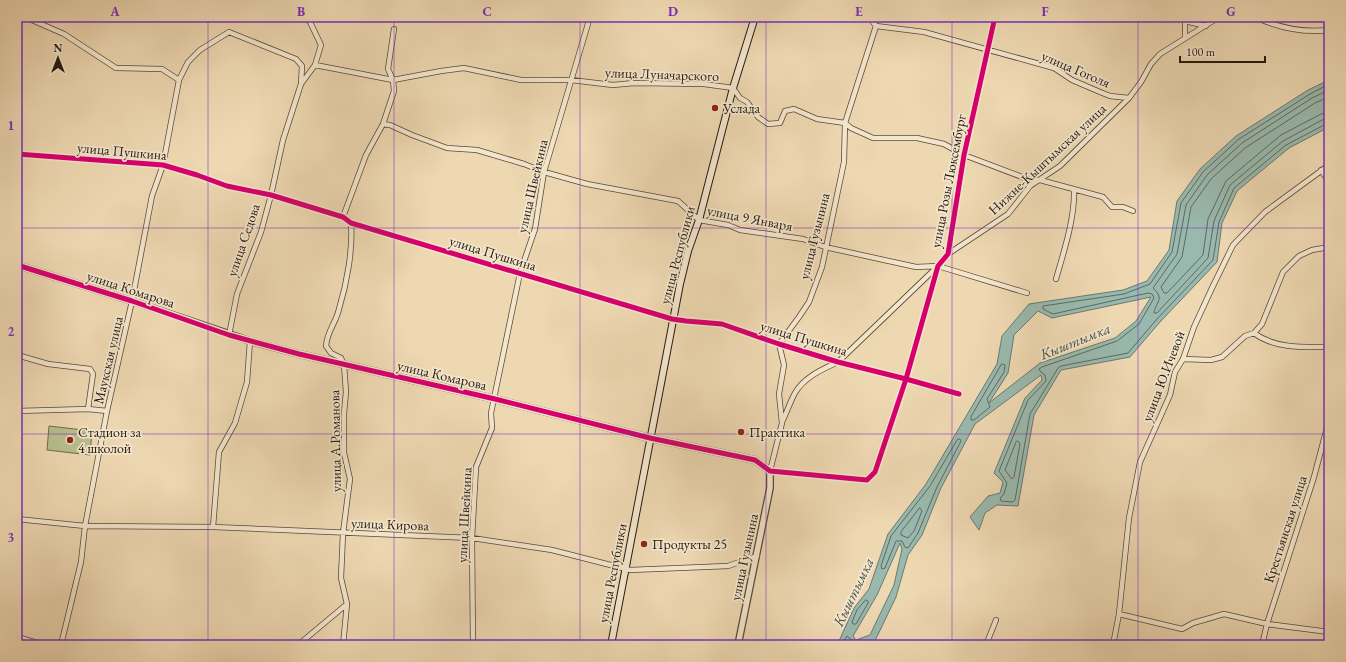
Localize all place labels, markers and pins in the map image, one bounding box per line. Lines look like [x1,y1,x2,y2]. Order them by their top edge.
place label: Услада [722,99,761,117]
marker: Услада [710,103,720,113]
place label: Стадион за 4 школой [78,423,141,457]
place label: Практика [749,423,805,441]
marker: Практика [736,427,746,437]
marker: Стадион за 4 школой [65,435,75,445]
place label: Продукты 25 [652,535,727,553]
marker: Продукты 25 [639,539,649,549]

